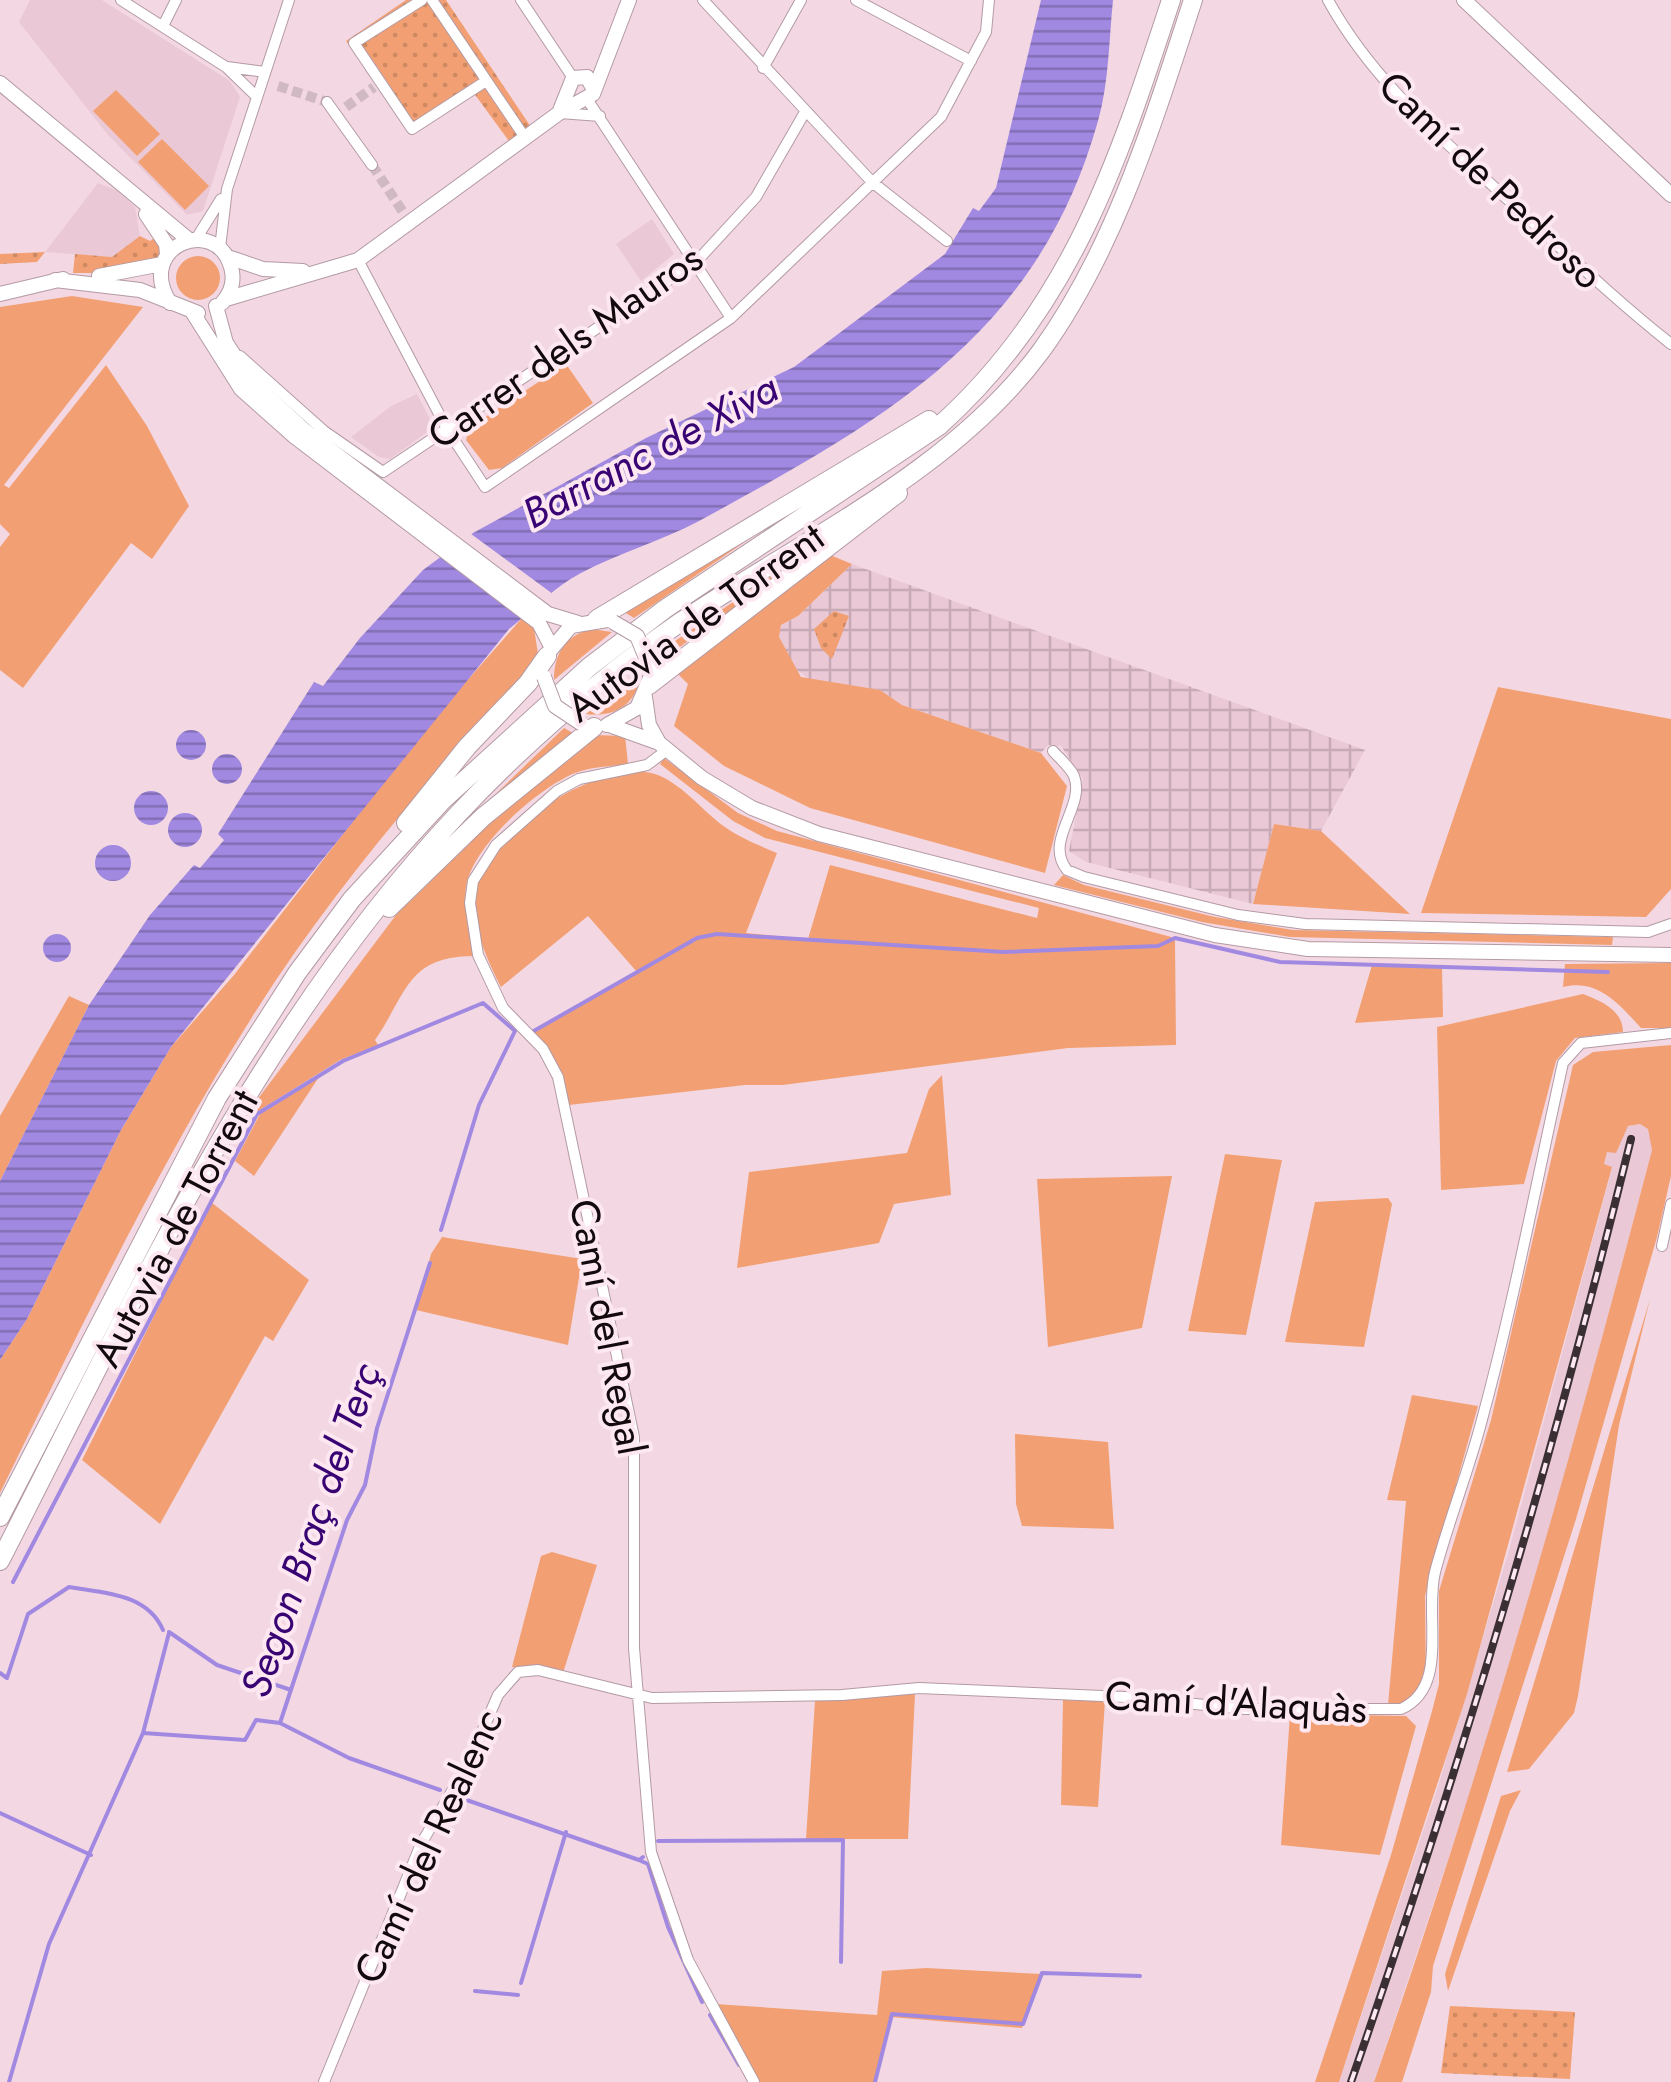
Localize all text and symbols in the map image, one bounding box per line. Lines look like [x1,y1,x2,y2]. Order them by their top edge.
street label: Camí de Pedroso [1366,57,1616,303]
street label: Carrer dels Mauros [416,229,714,463]
water label: Barranc de Xiva [511,357,789,544]
street label: Autovia de Torrent [554,508,836,736]
street label: Autovia de Torrent [77,1079,273,1377]
street label: Camí del Regal [555,1194,661,1460]
water label: Segon Braç del Terç [225,1354,396,1705]
street label: Camí d'Alaquàs [1103,1666,1369,1738]
street label: Camí del Realenc [339,1699,517,1993]

